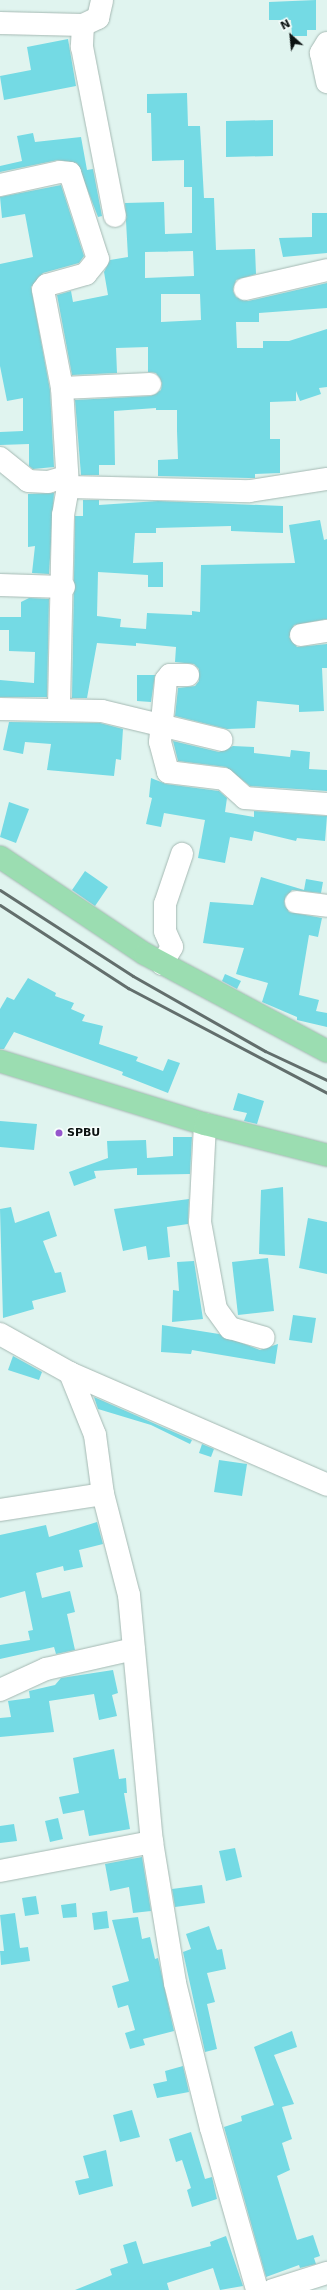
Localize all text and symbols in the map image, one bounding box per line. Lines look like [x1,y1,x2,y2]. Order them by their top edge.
north arrow [271,16,311,56]
text: N [278,17,292,33]
place label: SPBU [67,1126,100,1140]
marker: SPBU [54,1128,64,1138]

